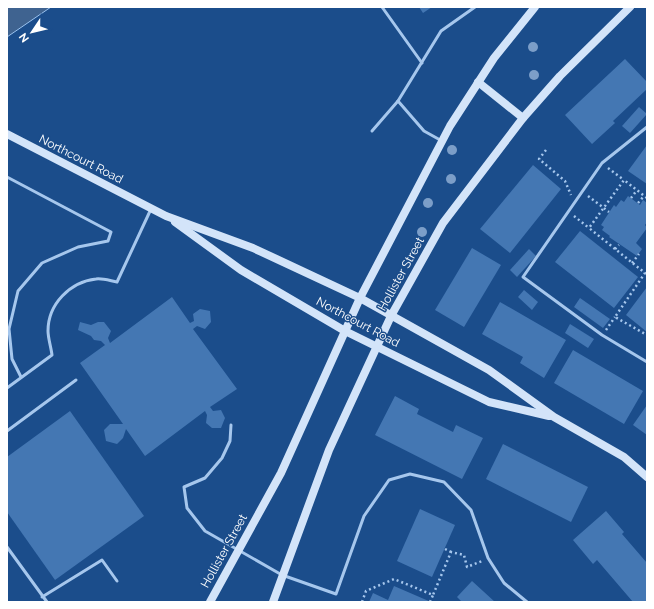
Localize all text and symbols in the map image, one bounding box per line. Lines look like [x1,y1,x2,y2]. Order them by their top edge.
north arrow [12,12,52,52]
text: N [16,30,32,45]
street label: Northcourt Road [37,132,125,186]
street label: Hollister Street [375,235,427,313]
street label: Northcourt Road [314,294,402,350]
street label: Hollister Street [198,512,250,590]

